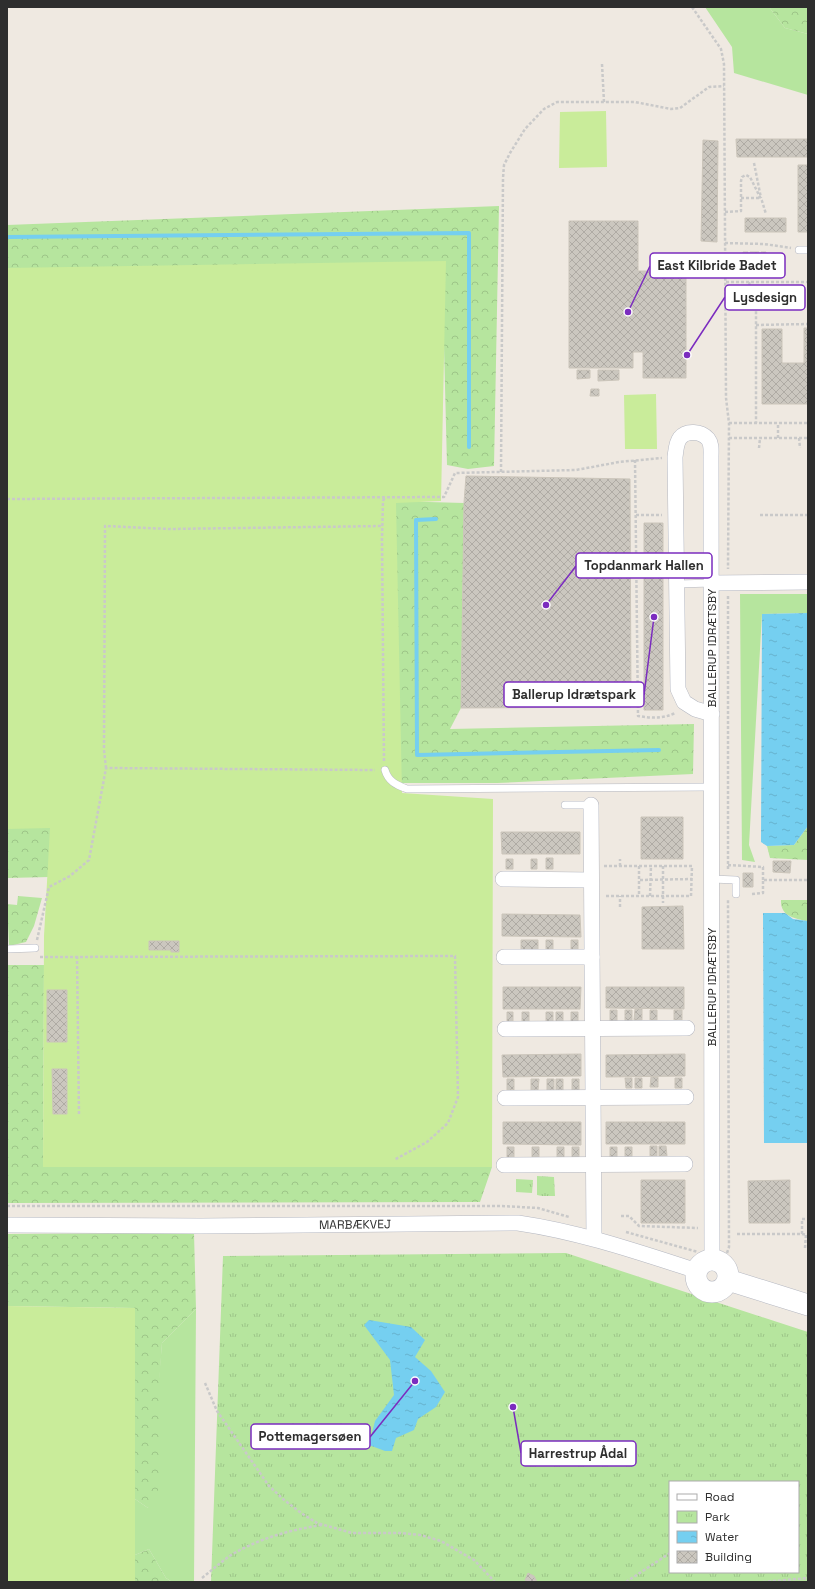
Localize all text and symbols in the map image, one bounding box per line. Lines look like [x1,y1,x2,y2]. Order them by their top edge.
callout: East Kilbride Badet [650,253,785,278]
text: East Kilbride Badet [657,257,777,274]
callout: Lysdesign [725,285,805,310]
text: Lysdesign [733,289,797,306]
callout: Topdanmark Hallen [576,553,712,578]
text: Topdanmark Hallen [584,557,704,574]
street label: BALLERUP IDRÆTSBY [704,588,720,707]
callout: Ballerup Idrætspark [504,682,644,707]
text: Ballerup Idrætspark [512,686,637,703]
street label: BALLERUP IDRÆTSBY [704,927,720,1046]
street label: MARBÆKVEJ [319,1216,391,1233]
callout: Pottemagersøen [251,1424,370,1449]
text: Pottemagersøen [259,1428,361,1445]
callout: Harrestrup Ådal [521,1441,636,1466]
text: Harrestrup Ådal [529,1445,627,1462]
legend [669,1481,799,1573]
text: Road [705,1489,734,1505]
text: Park [705,1509,730,1525]
text: Water [705,1529,739,1545]
text: Building [705,1549,752,1565]

